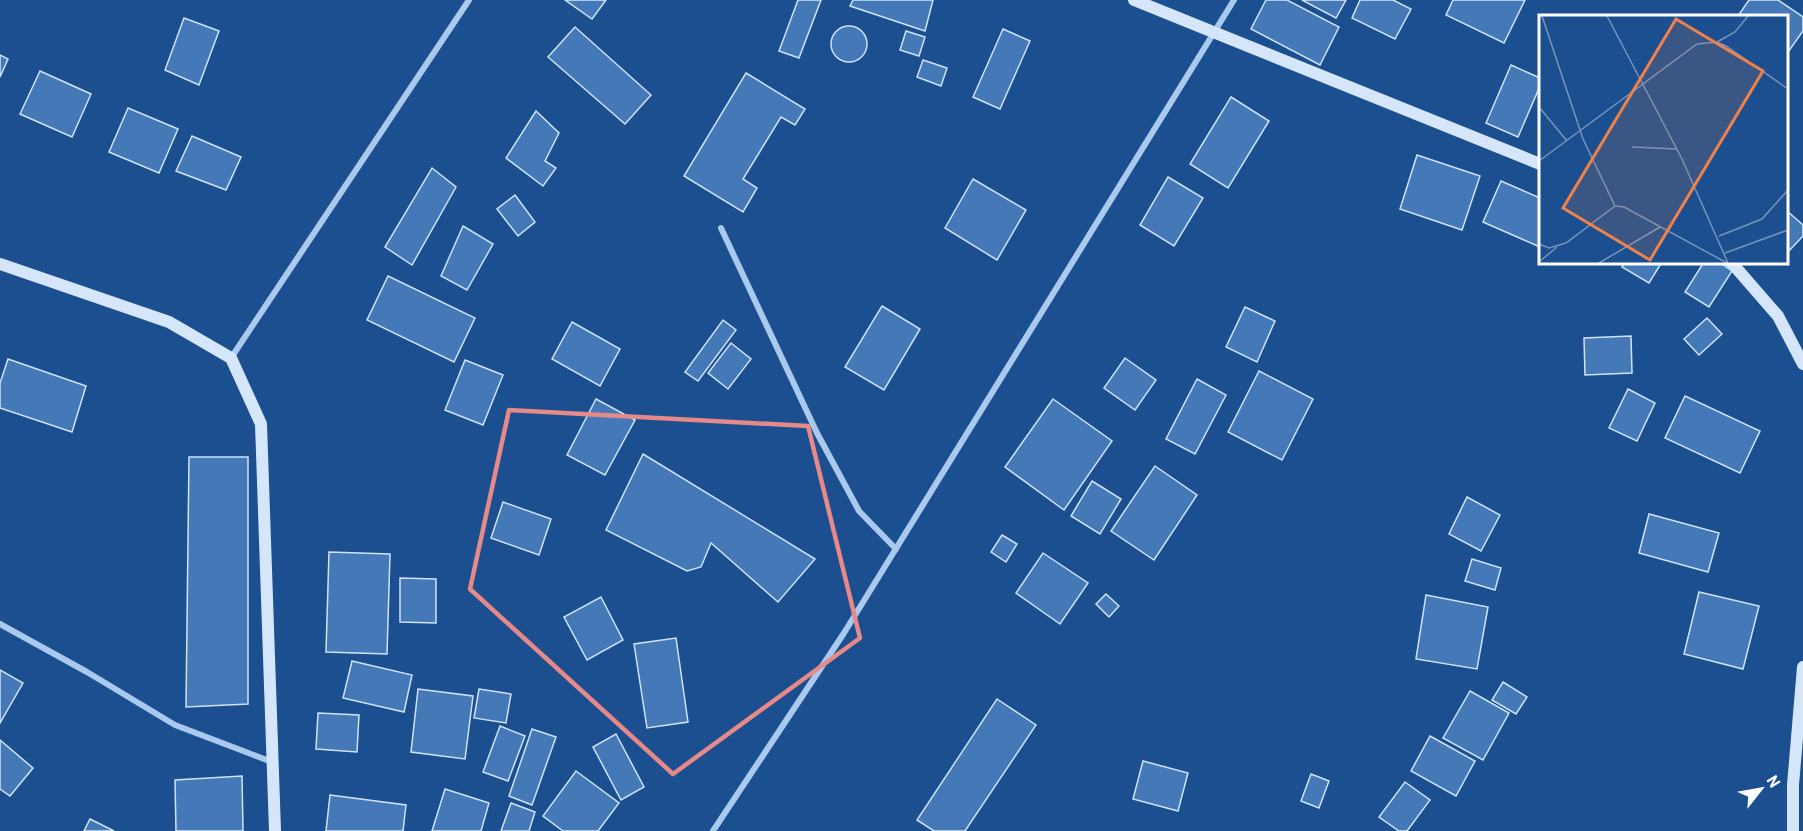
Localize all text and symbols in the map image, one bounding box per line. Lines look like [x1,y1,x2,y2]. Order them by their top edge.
inset map [1539,15,1788,264]
north arrow [1731,759,1791,819]
text: N [1763,772,1785,790]

